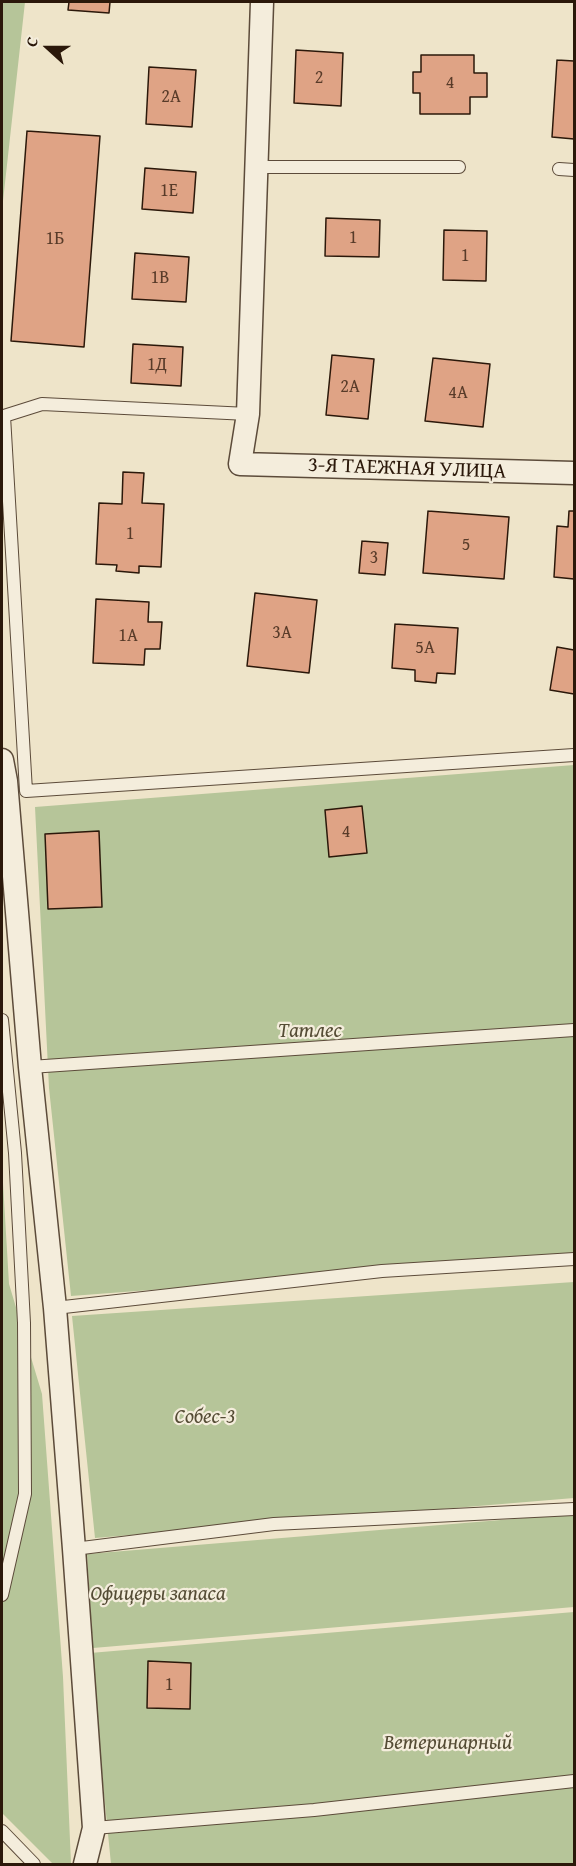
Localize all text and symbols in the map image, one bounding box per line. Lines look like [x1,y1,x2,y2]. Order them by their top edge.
north arrow [18,18,78,78]
text: С [18,33,44,50]
house number: 2 [315,67,323,89]
house number: 4 [446,72,454,94]
house number: 2А [161,86,181,108]
house number: 1Е [160,180,178,202]
house number: 1 [349,227,357,249]
house number: 1Б [46,228,64,250]
house number: 1 [461,245,469,267]
house number: 1В [151,267,169,289]
house number: 1Д [147,354,167,376]
house number: 2А [340,376,360,398]
house number: 4А [448,382,468,404]
street label: 3-Я ТАЕЖНАЯ УЛИЦА [308,453,506,485]
house number: 1 [126,523,134,545]
house number: 5 [462,534,470,556]
house number: 3 [370,547,378,569]
house number: 3А [272,622,292,644]
house number: 1А [118,625,138,647]
house number: 5А [415,637,435,659]
house number: 4 [342,821,350,843]
park label: Татлес [278,1019,342,1045]
park label: Собес-3 [175,1405,235,1431]
park label: Офицеры запаса [90,1582,226,1608]
house number: 1 [165,1674,173,1696]
park label: Ветеринарный [384,1731,512,1757]

